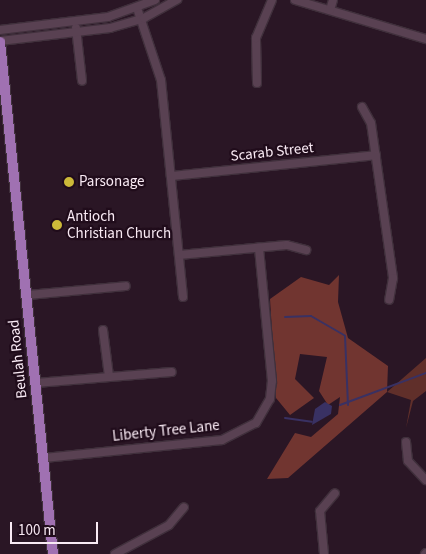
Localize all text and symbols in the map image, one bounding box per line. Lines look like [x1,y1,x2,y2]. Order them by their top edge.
street label: Scarab Street [230,139,314,165]
place label: Parsonage [79,173,145,191]
marker: Parsonage [63,176,75,188]
place label: Antioch Christian Church [67,207,171,242]
marker: Antioch Christian Church [51,219,63,231]
street label: Beulah Road [5,319,31,399]
street label: Liberty Tree Lane [111,416,221,446]
scale bar [12,512,100,544]
text: 100 m [18,520,56,541]

